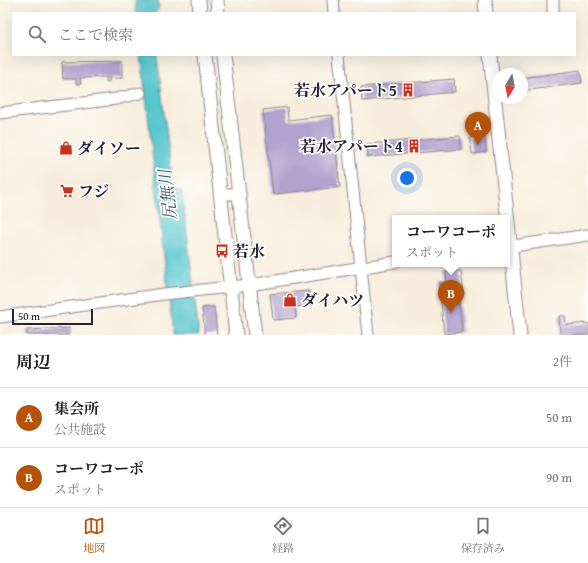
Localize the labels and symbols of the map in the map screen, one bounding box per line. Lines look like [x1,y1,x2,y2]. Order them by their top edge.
north arrow [492,68,528,104]
place label: 若水アパート5 [294,78,397,102]
building icon: 若水アパート5 [400,82,416,98]
pin: A [465,112,491,145]
place label: 若水アパート4 [300,134,403,158]
place label: ダイソー [77,136,141,160]
building icon: 若水アパート4 [406,138,422,154]
shop icon: ダイソー [58,140,74,156]
water label: 尻無川 [151,166,183,222]
your location [397,168,417,188]
place label: フジ [78,179,109,203]
supermarket icon: フジ [59,183,75,199]
place label: 若水 [233,239,265,263]
bus stop icon: 若水 [214,243,230,259]
pin: B [438,280,464,313]
place label: ダイハツ [301,288,364,312]
shop icon: ダイハツ [282,292,298,308]
scale bar [12,307,93,326]

